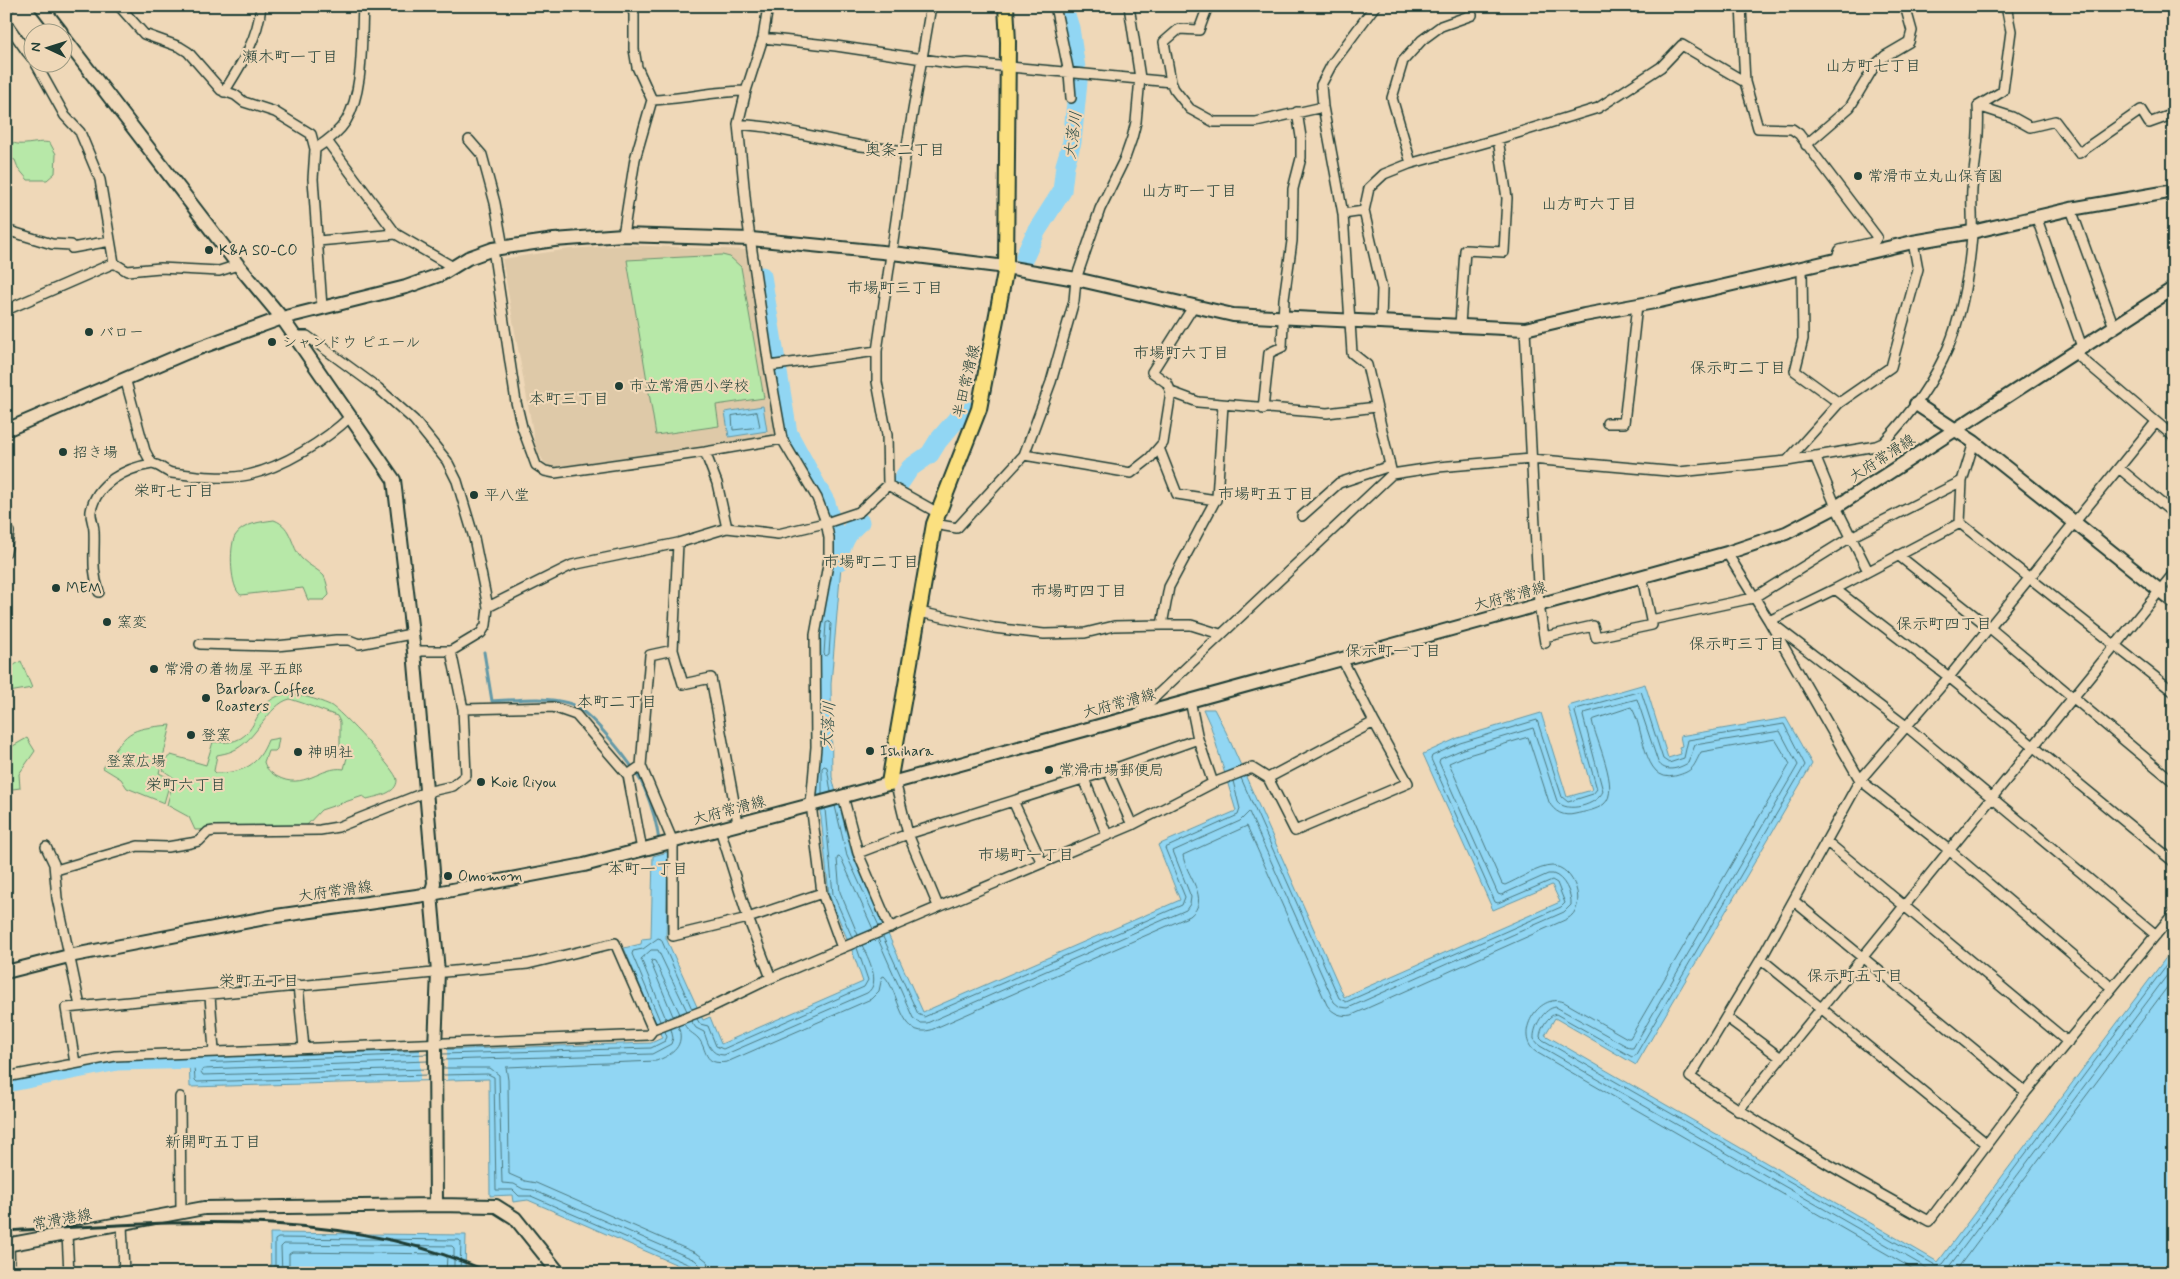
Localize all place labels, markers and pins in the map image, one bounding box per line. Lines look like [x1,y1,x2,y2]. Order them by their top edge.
place label: 常滑市立丸山保育園 [1868,167,2003,187]
marker: 常滑市立丸山保育園 [1852,170,1864,182]
place label: K&A SO-CO [219,241,298,261]
marker: K&A SO-CO [203,244,215,256]
place label: バロー [99,323,144,343]
marker: バロー [83,326,95,338]
place label: シャンドウ ピエール [282,333,420,353]
marker: シャンドウ ピエール [266,336,278,348]
place label: 市立常滑西小学校 [629,377,749,397]
marker: 市立常滑西小学校 [613,380,625,392]
place label: 招き場 [73,443,118,463]
marker: 招き場 [57,446,69,458]
place label: 平八堂 [484,486,529,506]
marker: 平八堂 [468,489,480,501]
place label: MEM [66,579,102,599]
marker: MEM [50,582,62,594]
place label: 窯変 [117,613,147,633]
marker: 窯変 [101,616,113,628]
place label: 常滑の着物屋 平五郎 [164,660,303,680]
marker: 常滑の着物屋 平五郎 [148,663,160,675]
place label: Barbara Coffee Roasters [216,680,315,717]
marker: Barbara Coffee Roasters [200,692,212,704]
place label: 登窯 [201,726,231,746]
marker: 登窯 [185,729,197,741]
place label: Ishihara [880,742,934,762]
place label: 神明社 [308,743,353,763]
marker: Ishihara [864,745,876,757]
marker: 神明社 [292,746,304,758]
place label: 常滑市場郵便局 [1059,761,1164,781]
marker: 常滑市場郵便局 [1043,764,1055,776]
place label: Koie Riyou [491,773,557,793]
marker: Koie Riyou [475,776,487,788]
place label: Omomom [458,867,523,887]
marker: Omomom [442,870,454,882]

